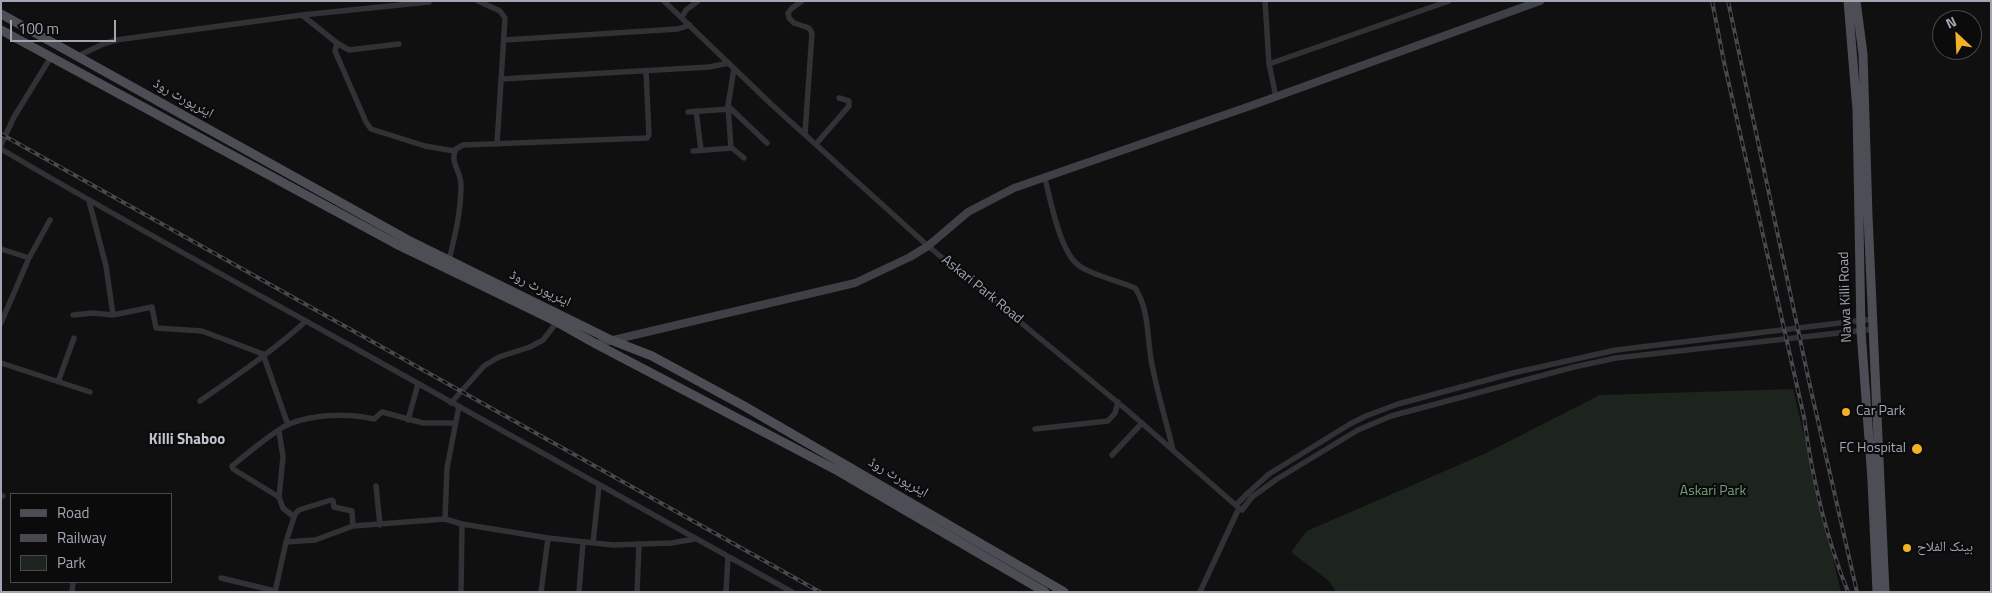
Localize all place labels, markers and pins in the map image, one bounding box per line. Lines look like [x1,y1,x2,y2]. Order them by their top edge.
place label: Car Park [1856,404,1905,420]
marker: Car Park [1840,406,1852,418]
place label: FC Hospital [1839,441,1906,457]
marker: FC Hospital [1910,442,1924,456]
place label: بینک الفلاح [1917,540,1973,556]
marker: بینک الفلاح [1901,542,1913,554]

